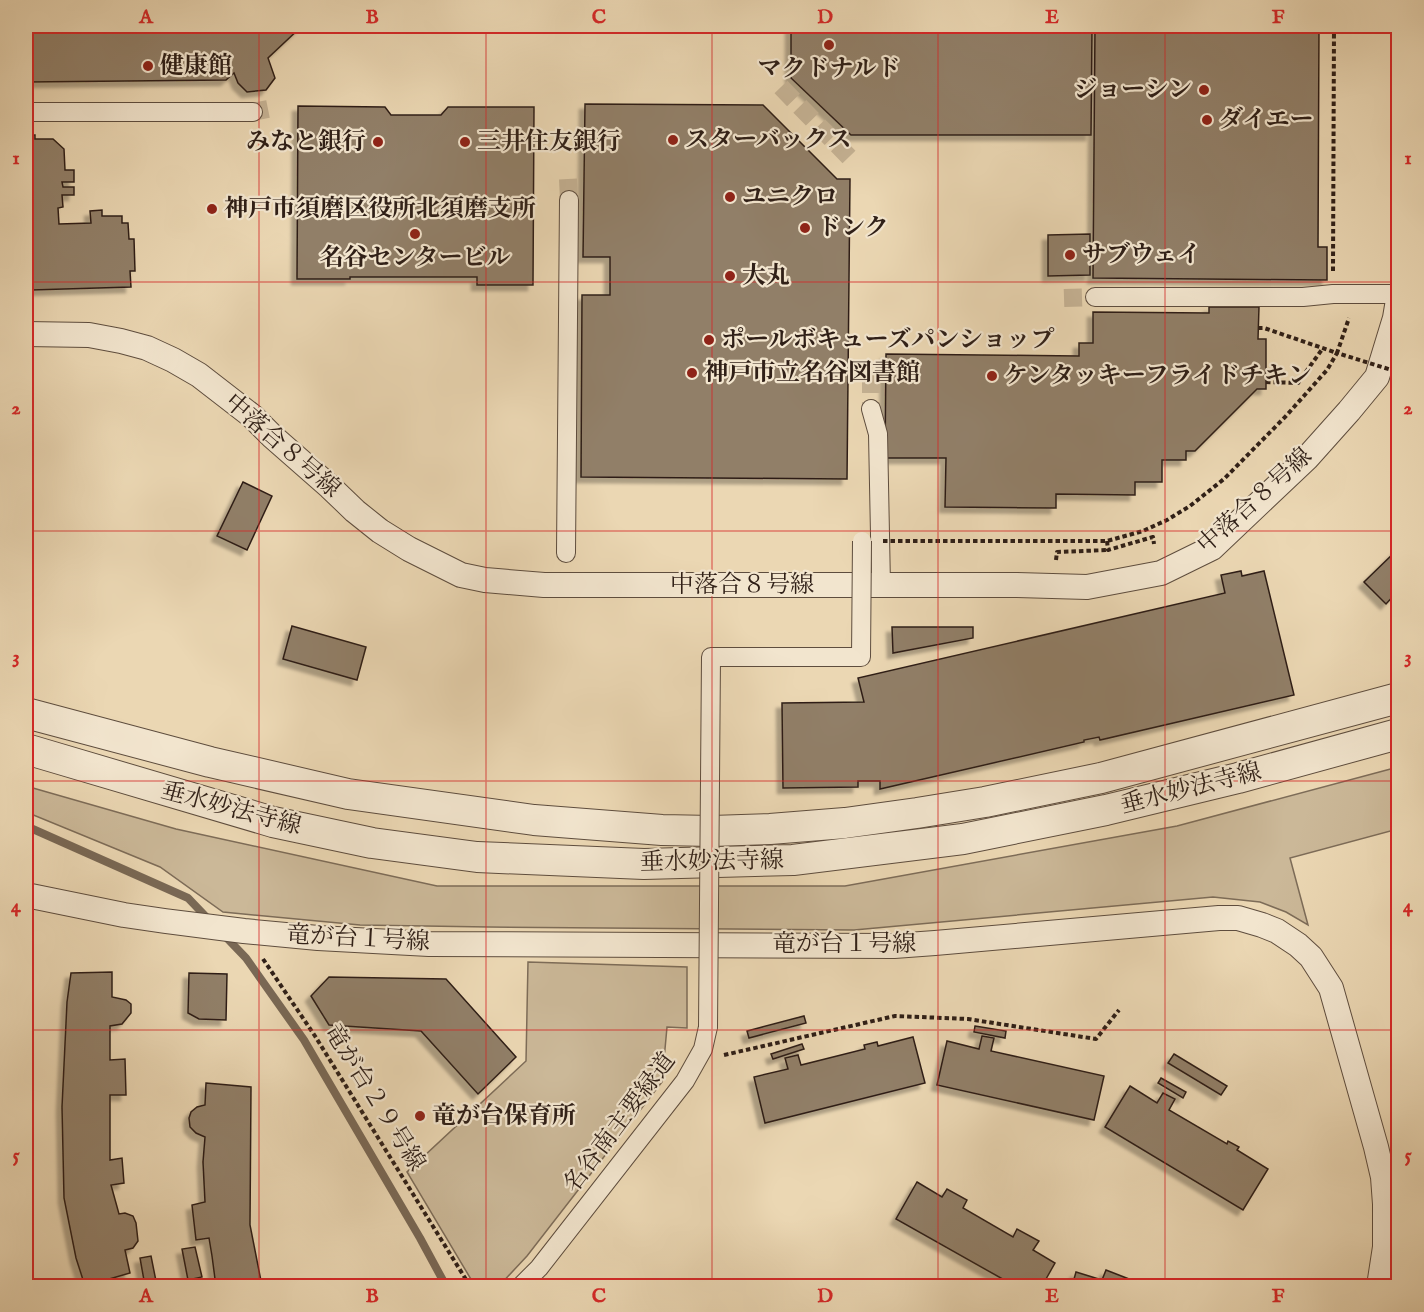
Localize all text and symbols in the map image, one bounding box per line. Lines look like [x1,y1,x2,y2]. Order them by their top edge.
text: A [138,5,154,30]
text: B [365,5,379,30]
text: C [592,5,606,30]
text: D [817,5,833,30]
text: E [1045,5,1059,30]
text: F [1272,5,1285,30]
marker: マクドナルド [822,38,836,52]
place label: 健康館 [160,51,232,82]
place label: マクドナルド [758,54,900,85]
marker: 健康館 [141,59,155,73]
place label: ジョーシン [1074,75,1192,106]
marker: ジョーシン [1197,83,1211,97]
place label: ダイエー [1219,105,1314,136]
marker: ダイエー [1200,113,1214,127]
place label: スターバックス [685,125,852,156]
place label: みなと銀行 [246,127,366,158]
place label: 三井住友銀行 [477,127,621,158]
marker: スターバックス [666,133,680,147]
marker: みなと銀行 [371,135,385,149]
marker: 三井住友銀行 [458,135,472,149]
text: 1 [12,146,20,171]
text: 1 [1404,146,1412,171]
place label: ユニクロ [742,182,838,213]
marker: ユニクロ [723,190,737,204]
place label: 神戸市須磨区役所北須磨支所 [224,194,536,225]
marker: 神戸市須磨区役所北須磨支所 [205,202,219,216]
place label: ドンク [817,213,889,244]
marker: ドンク [798,221,812,235]
marker: 名谷センタービル [408,227,422,241]
place label: サブウェイ [1082,240,1201,271]
place label: 名谷センタービル [319,243,511,274]
marker: サブウェイ [1063,248,1077,262]
place label: 大丸 [742,261,790,292]
marker: 大丸 [723,269,737,283]
place label: ポールボキューズパンショップ [721,325,1055,356]
marker: ポールボキューズパンショップ [702,333,716,347]
place label: 神戸市立名谷図書館 [704,358,920,389]
place label: ケンタッキーフライドチキン [1004,361,1312,392]
marker: 神戸市立名谷図書館 [685,366,699,380]
marker: ケンタッキーフライドチキン [985,369,999,383]
street label: 中落合８号線 [217,387,347,505]
text: 2 [11,396,21,421]
text: 2 [1403,396,1413,421]
street label: 中落合８号線 [1191,441,1319,561]
street label: 中落合８号線 [670,570,814,601]
text: 3 [12,645,20,670]
text: 3 [1404,645,1412,670]
street label: 垂水妙法寺線 [1117,757,1265,821]
street label: 垂水妙法寺線 [157,775,305,843]
street label: 垂水妙法寺線 [640,845,784,879]
text: 4 [11,894,22,919]
text: 4 [1403,894,1414,919]
street label: 竜が台１号線 [285,920,431,958]
street label: 竜が台１号線 [772,929,916,960]
street label: 竜が台２９号線 [316,1019,432,1177]
street label: 名谷南主要緑道 [557,1047,683,1199]
place label: 竜が台保育所 [432,1101,576,1132]
marker: 竜が台保育所 [413,1109,427,1123]
text: 5 [12,1143,20,1168]
text: 5 [1404,1143,1412,1168]
text: A [138,1284,154,1309]
text: B [365,1284,379,1309]
text: C [592,1284,606,1309]
text: D [817,1284,833,1309]
text: E [1045,1284,1059,1309]
text: F [1272,1284,1285,1309]

